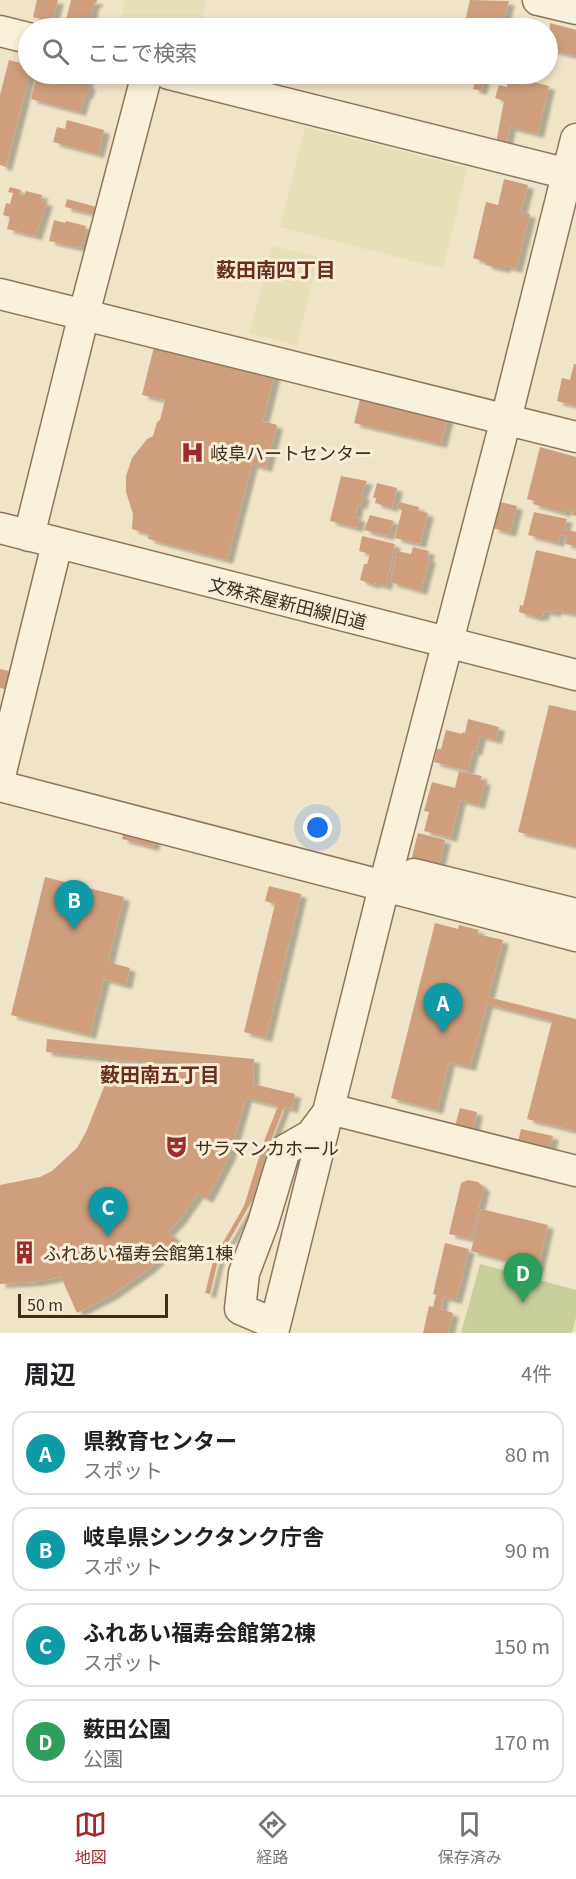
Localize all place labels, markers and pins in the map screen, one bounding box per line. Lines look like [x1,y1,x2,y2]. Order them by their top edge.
hospital icon: 岐阜ハートセンター [179,439,205,465]
place label: 岐阜ハートセンター [210,439,372,465]
pin: B [54,880,94,930]
pin: A [424,984,462,1033]
theatre icon: サラマンカホール [164,1134,190,1160]
place label: サラマンカホール [195,1134,339,1160]
pin: C [88,1188,128,1237]
building icon: ふれあい福寿会館第1棟 [12,1239,38,1265]
place label: ふれあい福寿会館第1棟 [43,1239,233,1265]
pin: D [504,1254,542,1303]

